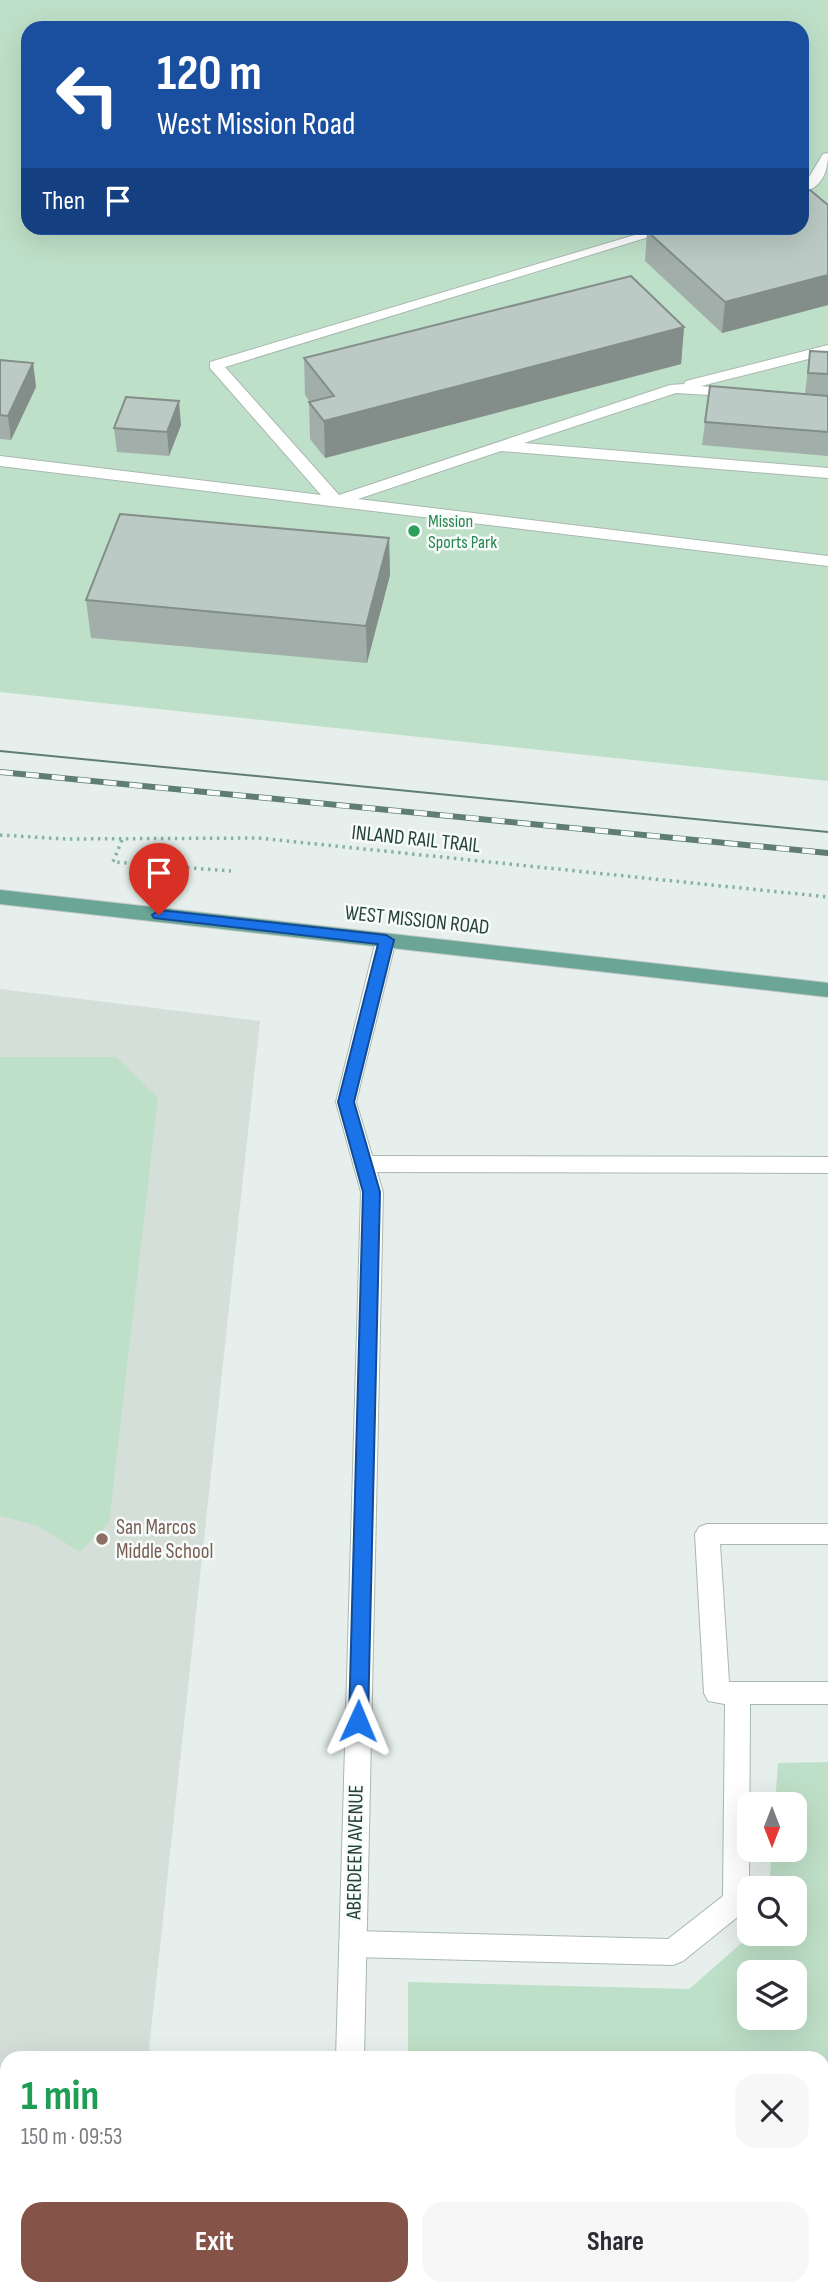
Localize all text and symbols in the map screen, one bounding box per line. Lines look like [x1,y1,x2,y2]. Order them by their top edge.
text: 120 m [157,45,262,104]
icon: left [42,49,133,140]
text: West Mission Road [157,105,355,144]
icon: arrive [99,182,137,220]
text: Then [42,186,85,217]
place label: Mission Sports Park [428,511,497,553]
marker: Mission Sports Park [406,523,422,539]
street label: INLAND RAIL TRAIL [350,820,482,858]
pin [129,843,189,915]
icon: arrive [140,854,178,892]
street label: WEST MISSION ROAD [344,900,490,940]
place label: San Marcos Middle School [116,1515,213,1564]
marker: San Marcos Middle School [94,1531,110,1547]
position arrow [321,1684,395,1758]
street label: ABERDEEN AVENUE [341,1784,369,1921]
north arrow [737,1792,807,1862]
map controls [737,1792,807,2030]
button: search [737,1876,807,1946]
button: layers [737,1960,807,2030]
text: 1 min [21,2071,99,2122]
button: close [735,2074,809,2148]
text: 150 m · 09:53 [21,2123,123,2151]
button: Exit [21,2202,408,2282]
button: Share [422,2202,809,2282]

